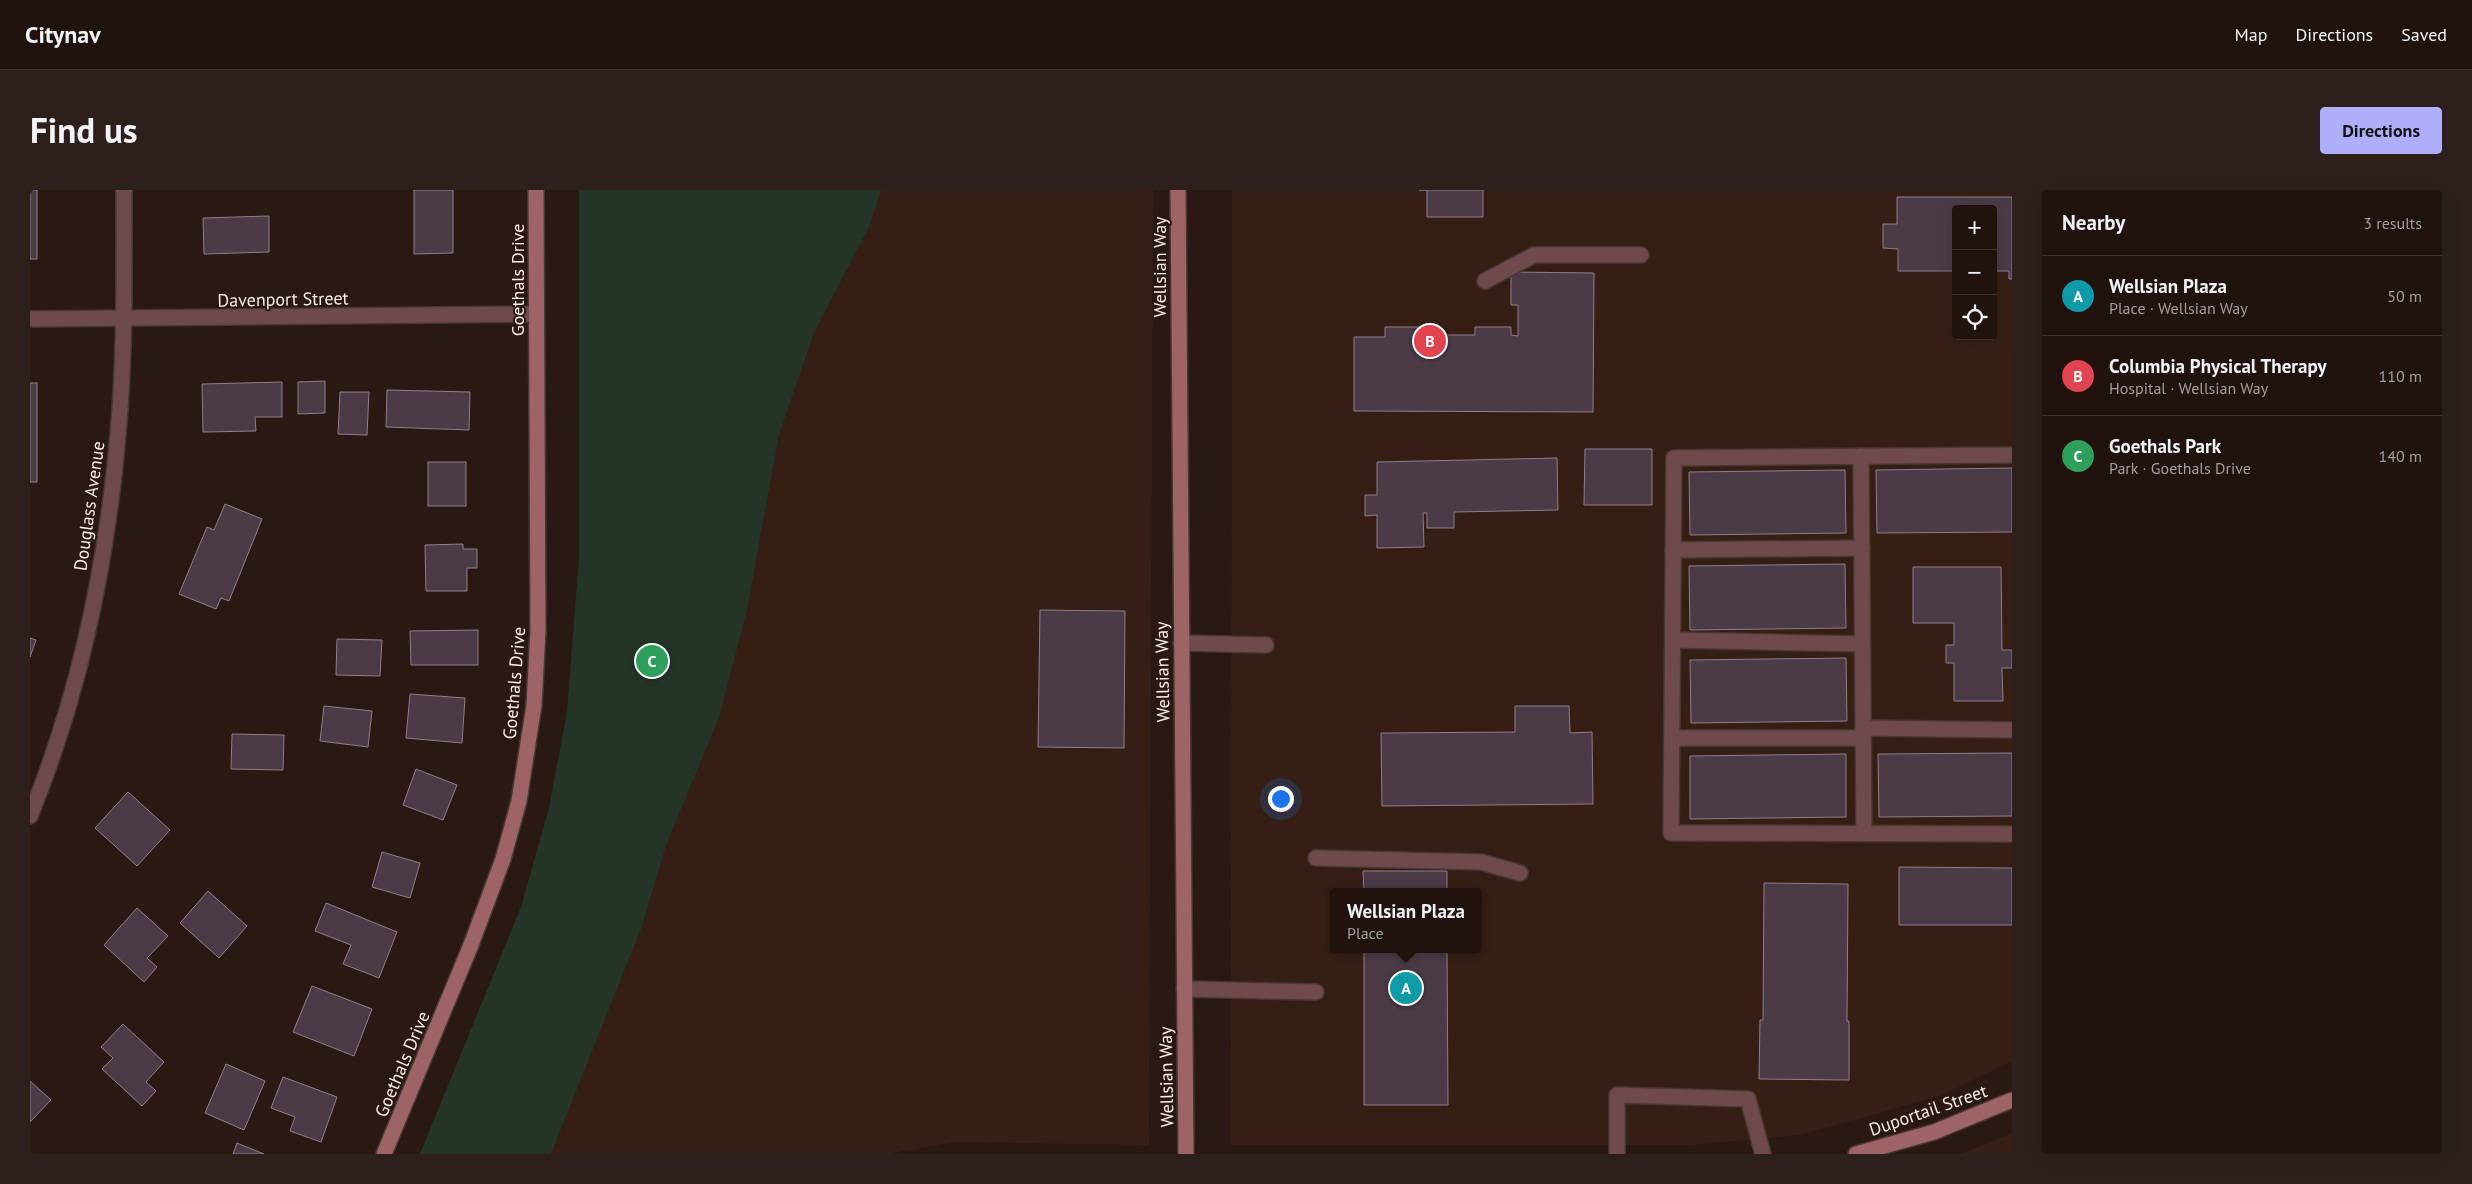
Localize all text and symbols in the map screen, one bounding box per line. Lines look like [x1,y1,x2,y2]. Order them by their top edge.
text: Citynav [25,19,101,50]
text: Map [2235,23,2267,46]
text: Directions [2295,23,2373,46]
text: Saved [2401,23,2447,46]
text: Find us [30,107,138,153]
button: Directions [2320,107,2442,154]
map controls [1952,205,1997,340]
button: + [1952,205,1997,250]
text: Nearby [2062,209,2125,236]
text: 3 results [2363,213,2422,233]
street label: Wellsian Way [1148,216,1171,317]
street label: Goethals Drive [506,224,529,336]
button: − [1952,250,1997,295]
text: Wellsian Plaza [2109,274,2227,298]
street label: Davenport Street [217,286,349,312]
text: A [2073,286,2083,306]
text: 50 m [2387,286,2422,306]
button: locate [1952,295,1997,340]
text: Place · Wellsian Way [2109,298,2248,318]
pin: B [1414,322,1446,360]
text: Columbia Physical Therapy [2109,354,2327,378]
text: B [2073,366,2083,386]
text: 110 m [2379,366,2422,386]
text: Hospital · Wellsian Way [2109,378,2268,398]
text: Goethals Park [2109,434,2221,458]
street label: Douglass Avenue [69,440,109,572]
text: C [2074,446,2082,466]
text: 140 m [2379,446,2422,466]
text: Park · Goethals Drive [2109,458,2251,478]
street label: Wellsian Way [1150,621,1174,723]
street label: Goethals Drive [498,626,530,740]
pin: C [636,642,668,680]
your location [1268,786,1294,812]
popup [1330,888,1482,953]
text: Wellsian Plaza [1347,899,1465,923]
text: Place [1347,923,1384,943]
pin: A [1390,969,1422,1007]
street label: Goethals Drive [369,1008,435,1120]
street label: Wellsian Way [1154,1026,1178,1128]
street label: Duportail Street [1866,1079,1990,1141]

